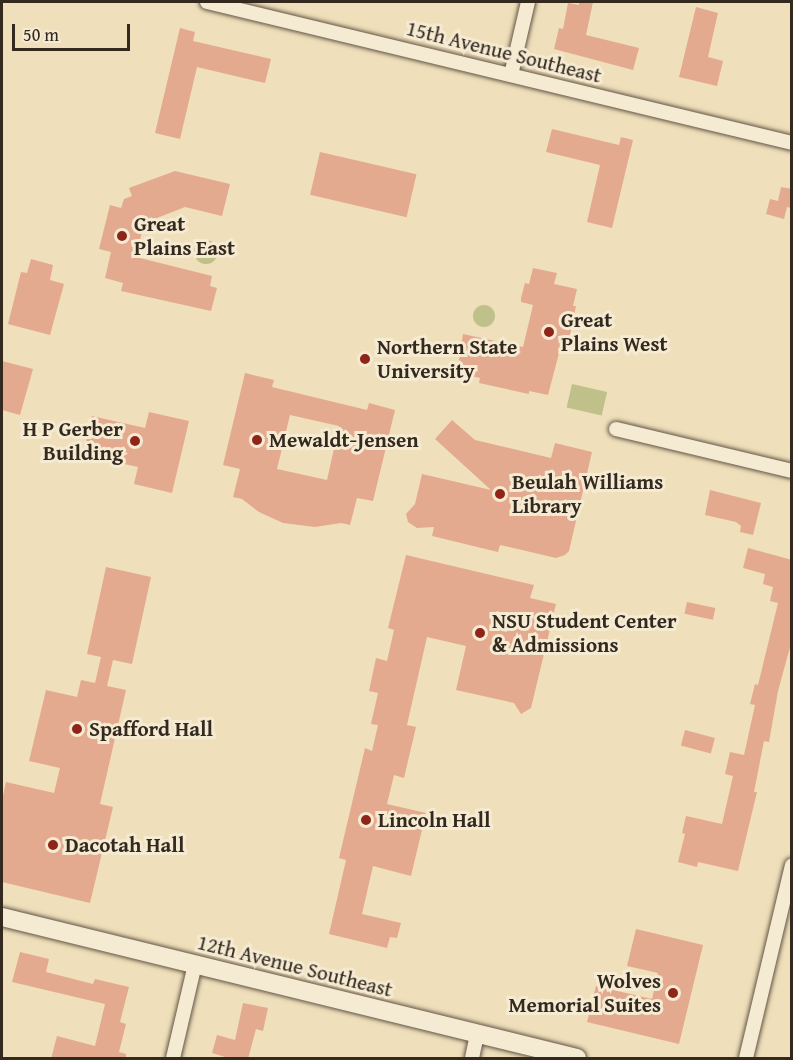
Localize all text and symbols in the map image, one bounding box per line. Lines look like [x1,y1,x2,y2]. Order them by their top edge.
scale bar [15,12,134,50]
street label: 15th Avenue Southeast [404,16,604,88]
text: 50 m [23,21,59,48]
place label: Great Plains East [134,211,235,261]
marker: Great Plains East [115,229,129,243]
place label: Great Plains West [561,307,667,357]
marker: Great Plains West [542,325,556,339]
place label: Northern State University [377,334,517,384]
marker: Northern State University [358,352,372,366]
place label: H P Gerber Building [23,416,123,466]
place label: Mewaldt-Jensen [269,427,419,453]
marker: Mewaldt-Jensen [250,433,264,447]
marker: H P Gerber Building [128,434,142,448]
place label: Beulah Williams Library [512,469,663,519]
marker: Beulah Williams Library [493,487,507,501]
place label: NSU Student Center & Admissions [492,608,677,658]
marker: NSU Student Center & Admissions [473,626,487,640]
place label: Spafford Hall [89,716,213,742]
marker: Spafford Hall [70,722,84,736]
place label: Lincoln Hall [378,807,491,833]
marker: Lincoln Hall [359,813,373,827]
place label: Dacotah Hall [65,832,184,858]
marker: Dacotah Hall [46,838,60,852]
street label: 12th Avenue Southeast [195,930,395,1002]
place label: Wolves Memorial Suites [509,968,661,1018]
marker: Wolves Memorial Suites [666,986,680,1000]

